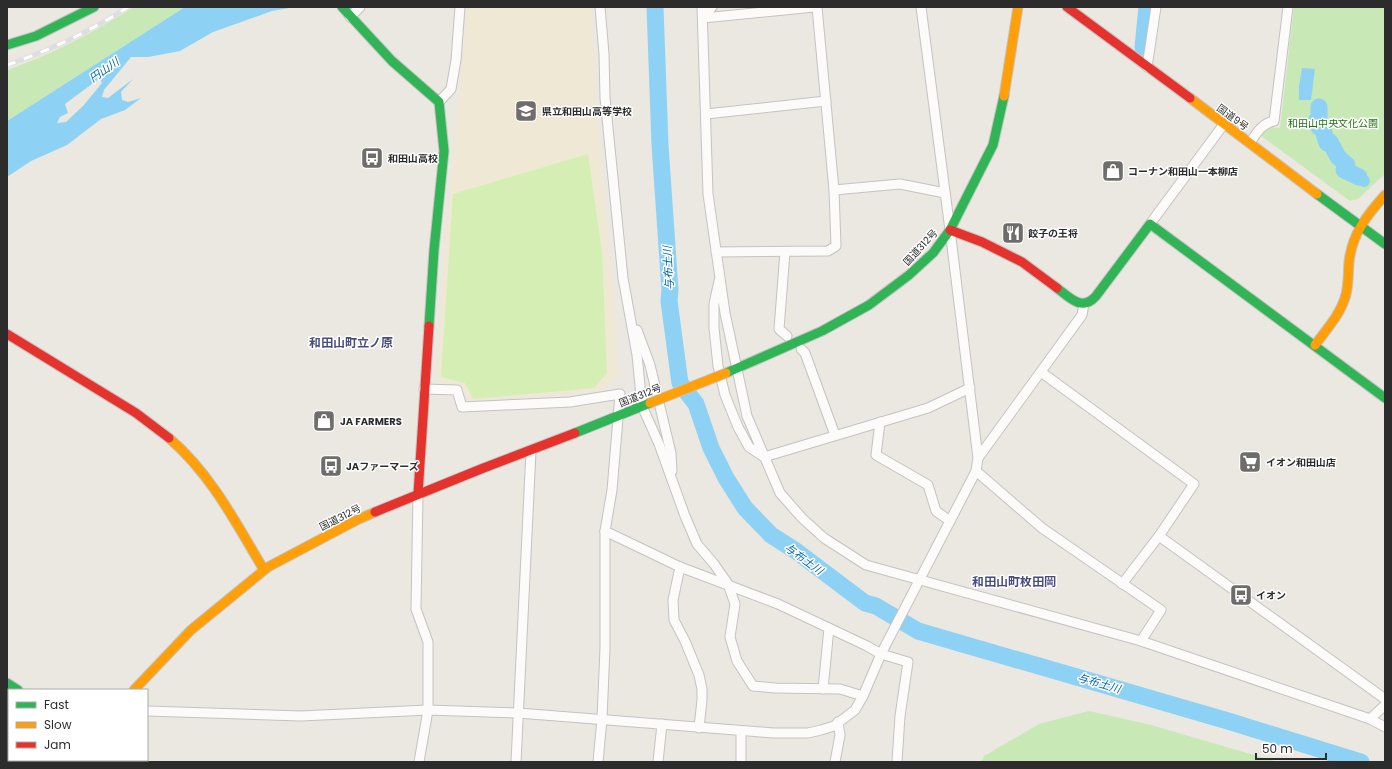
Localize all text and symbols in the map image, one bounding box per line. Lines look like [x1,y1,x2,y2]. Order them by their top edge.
water label: 円山川 [86,53,123,86]
school or university icon: 県立和田山高等学校 [513,98,539,124]
street label: 国道9号 [1214,101,1252,134]
place label: 県立和田山高等学校 [542,104,632,119]
park label: 和田山中央文化公園 [1288,116,1378,131]
bus stop icon: 和田山高校 [359,145,385,171]
place label: 和田山高校 [388,151,438,166]
shop icon: コーナン和田山一本柳店 [1100,158,1126,184]
place label: コーナン和田山一本柳店 [1128,164,1238,179]
restaurant icon: 餃子の王将 [1000,220,1026,246]
street label: 国道312号 [900,226,941,269]
place label: 餃子の王将 [1028,226,1078,241]
water label: 与布土川 [659,245,677,290]
district label: 和田山町立ノ原 [309,334,393,351]
street label: 国道312号 [617,380,664,411]
shop icon: JA FARMERS [311,408,337,434]
place label: JA FARMERS [340,414,402,429]
supermarket icon: イオン和田山店 [1237,449,1263,475]
bus stop icon: JAファーマーズ [318,453,344,479]
place label: イオン和田山店 [1266,455,1336,470]
place label: JAファーマーズ [346,459,419,474]
street label: 国道312号 [317,501,364,534]
water label: 与布土川 [781,540,827,579]
district label: 和田山町枚田岡 [972,573,1056,590]
bus stop icon: イオン [1228,582,1254,608]
place label: イオン [1256,588,1286,603]
water label: 与布土川 [1076,669,1123,697]
legend [8,689,148,761]
text: Fast [44,696,69,713]
text: Slow [44,716,72,733]
scale bar [1256,735,1326,761]
text: Jam [44,736,71,753]
text: 50 m [1262,740,1293,757]

